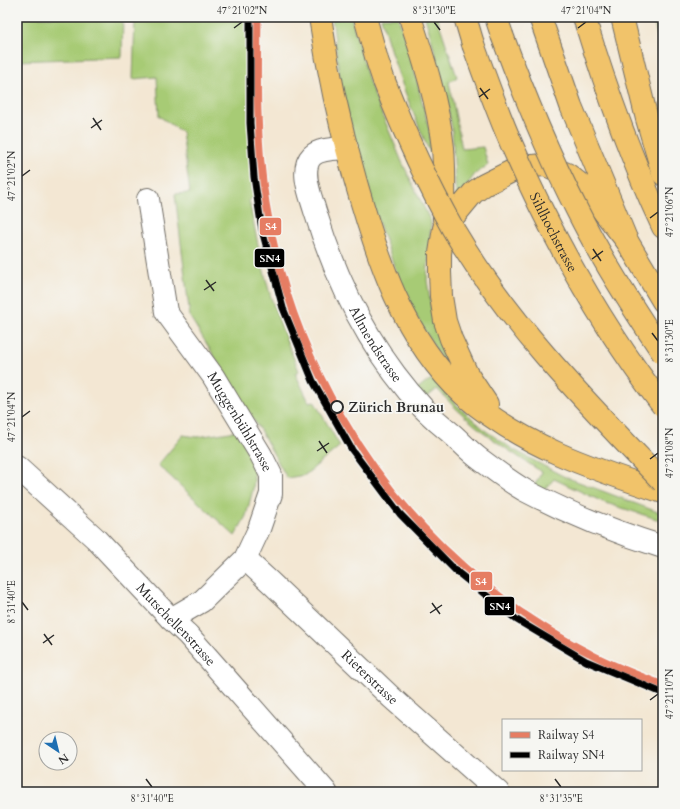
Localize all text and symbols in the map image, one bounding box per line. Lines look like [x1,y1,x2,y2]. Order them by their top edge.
text: 47°21'02"N [217,4,268,18]
text: 8°31'30"E [412,4,456,18]
text: 47°21'04"N [561,4,612,18]
text: 47°21'02"N [5,150,19,201]
text: 47°21'06"N [663,186,677,237]
street label: Sihlhochstrasse [525,189,582,276]
line badge: S4 [259,217,282,236]
text: S4 [265,219,277,234]
line badge: SN4 [254,248,285,268]
text: SN4 [259,251,281,266]
street label: Allmendstrasse [344,303,407,386]
text: 8°31'30"E [663,319,677,363]
street label: Muggenbühlstrasse [203,368,277,475]
text: 47°21'04"N [5,391,19,442]
place label: Zürich Brunau [348,398,444,417]
marker: Zürich Brunau [330,400,344,414]
text: 47°21'08"N [663,427,677,478]
line badge: S4 [470,571,493,591]
text: S4 [475,574,487,589]
street label: Mutschellenstrasse [132,579,220,670]
text: 8°31'40"E [5,580,19,624]
line badge: SN4 [484,596,515,616]
text: SN4 [489,599,511,614]
street label: Rieterstrasse [337,646,402,709]
text: 47°21'10"N [663,668,677,719]
legend [502,719,642,771]
text: Railway S4 [538,727,594,743]
north arrow [38,731,78,771]
text: Railway SN4 [538,747,605,763]
text: N [55,750,72,768]
text: 8°31'40"E [130,792,174,806]
text: 8°31'35"E [539,792,583,806]

